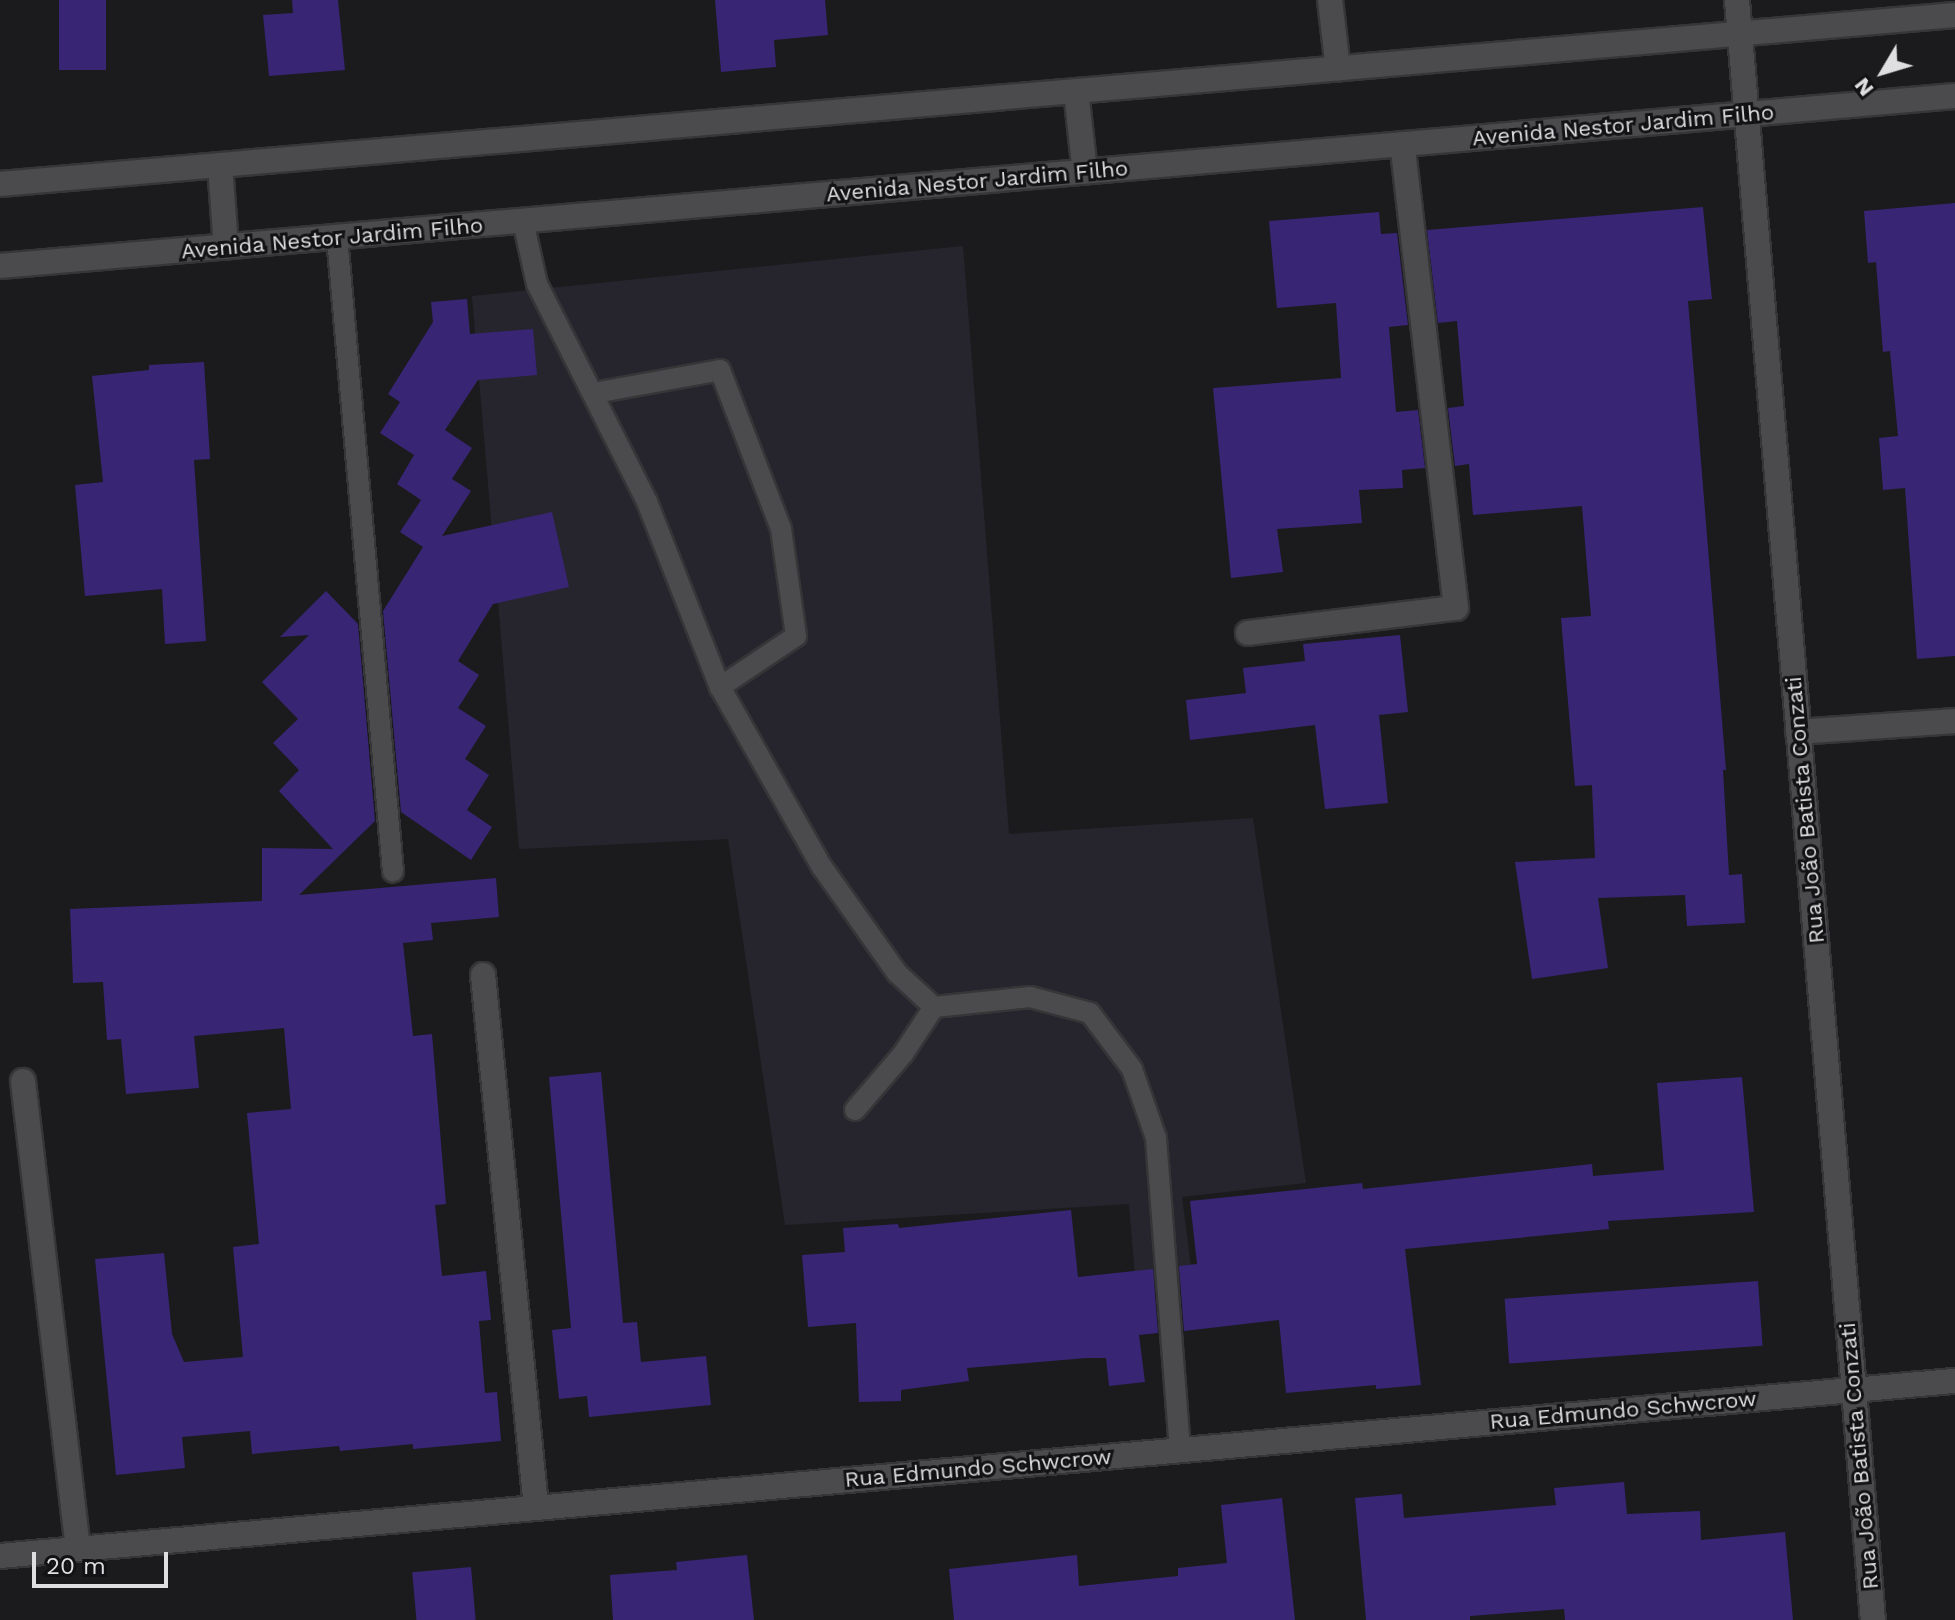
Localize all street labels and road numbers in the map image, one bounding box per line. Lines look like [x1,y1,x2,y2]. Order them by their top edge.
street label: Avenida Nestor Jardim Filho [1470,99,1776,151]
street label: Avenida Nestor Jardim Filho [824,155,1130,207]
street label: Avenida Nestor Jardim Filho [179,212,485,264]
street label: Rua João Batista Conzati [1780,675,1830,945]
street label: Rua João Batista Conzati [1834,1321,1884,1591]
street label: Rua Edmundo Schwcrow [1488,1385,1758,1435]
street label: Rua Edmundo Schwcrow [843,1443,1113,1493]

